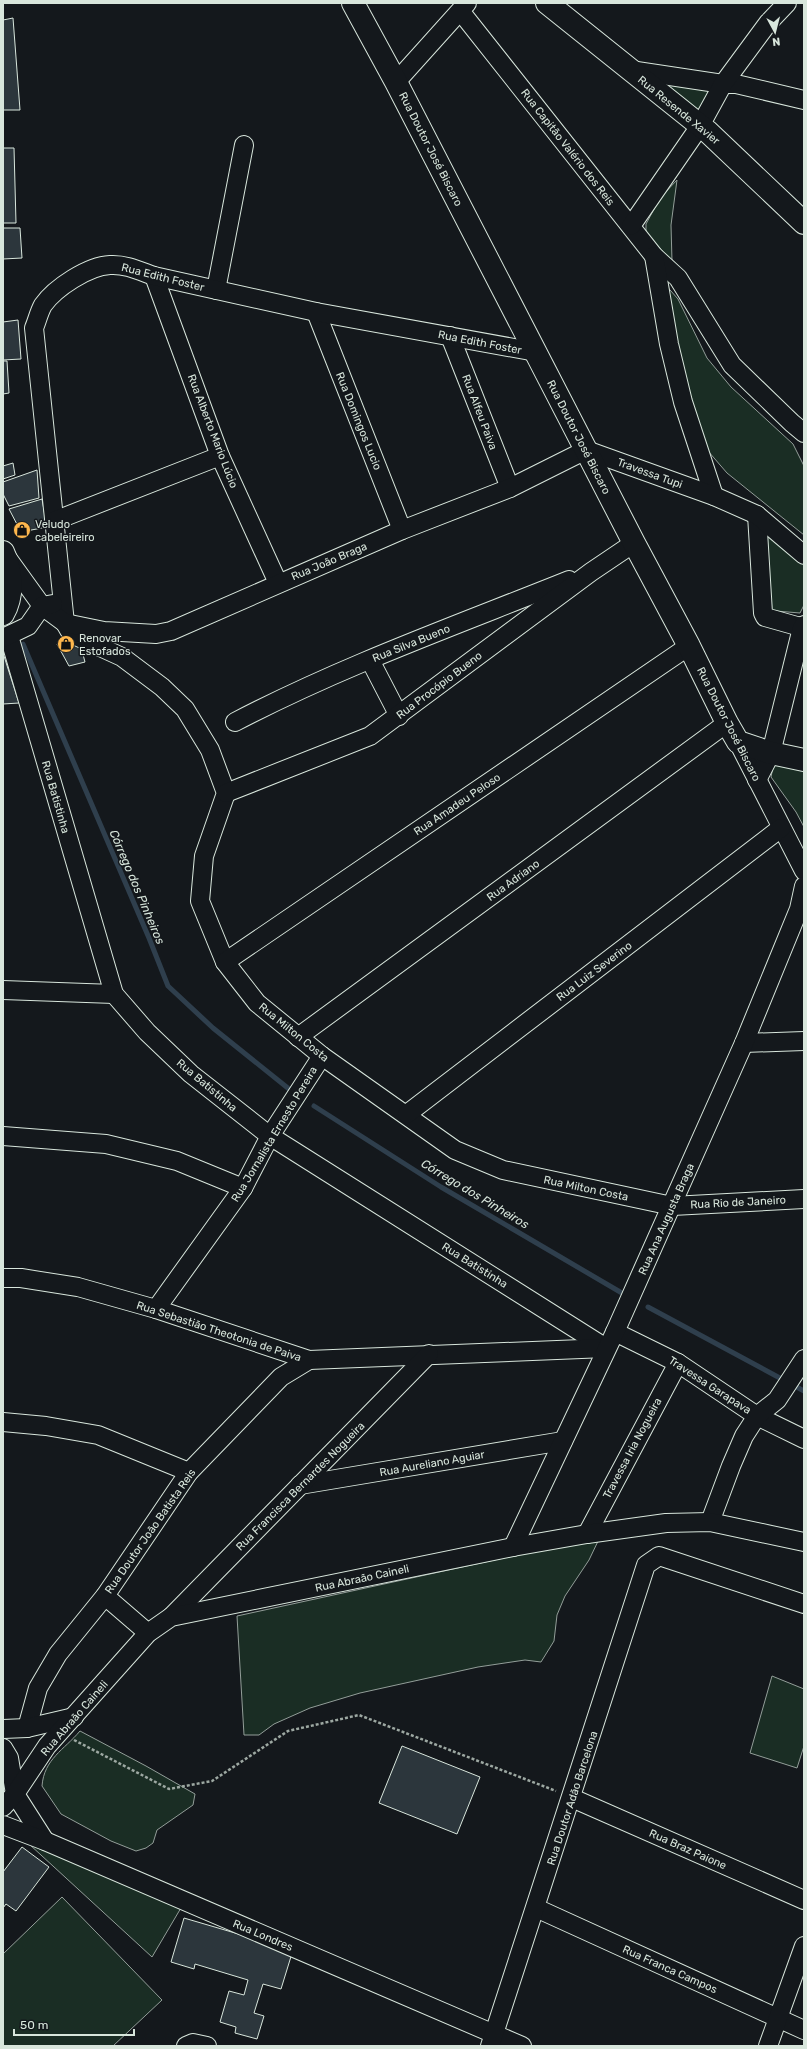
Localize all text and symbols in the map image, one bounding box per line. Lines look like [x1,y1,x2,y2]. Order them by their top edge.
north arrow [755,12,795,52]
text: N [771,34,781,48]
street label: Rua Resende Xavier [635,73,723,148]
street label: Rua Capitão Valério dos Reis [518,86,617,208]
street label: Rua Doutor José Biscaro [396,90,465,208]
street label: Rua Edith Foster [120,261,206,294]
street label: Rua Edith Foster [437,328,524,357]
street label: Rua Domingos Lucio [333,370,384,472]
street label: Rua Alberto Mario Lúcio [185,372,240,490]
street label: Rua Alfeu Paiva [459,373,500,452]
street label: Rua Doutor José Biscaro [544,378,613,496]
street label: Travessa Tupi [615,456,684,491]
place label: Veludo cabeleireiro [35,518,95,544]
shop icon: Veludo cabeleireiro [12,520,32,540]
street label: Rua João Braga [289,540,369,583]
street label: Rua Silva Bueno [370,622,452,665]
place label: Renovar Estofados [79,632,131,658]
shop icon: Renovar Estofados [56,634,76,654]
street label: Rua Procópio Bueno [394,649,485,722]
street label: Rua Doutor José Biscaro [694,665,763,783]
street label: Rua Batistinha [39,759,72,835]
street label: Rua Amadeu Peloso [412,771,503,838]
water label: Córrego dos Pinheiros [107,828,167,946]
street label: Rua Adriano [484,857,542,904]
street label: Rua Luiz Severino [554,939,635,1004]
street label: Rua Milton Costa [256,1000,331,1065]
street label: Rua Batistinha [174,1056,240,1114]
street label: Rua Jornalista Ernesto Pereira [229,1064,320,1204]
water label: Córrego dos Pinheiros [419,1156,531,1232]
street label: Rua Ana Augusta Braga [636,1161,697,1277]
street label: Rua Milton Costa [542,1173,629,1204]
street label: Rua Rio de Janeiro [690,1194,786,1211]
street label: Rua Batistinha [440,1240,510,1291]
street label: Rua Sebastião Theotonia de Paiva [135,1299,303,1364]
street label: Travessa Garapava [666,1354,753,1417]
street label: Travessa Iria Nogueira [600,1396,665,1501]
street label: Rua Francisca Bernardes Nogueira [233,1419,367,1553]
street label: Rua Aureliano Aguiar [378,1448,487,1479]
street label: Rua Doutor João Batista Reis [102,1466,199,1596]
street label: Rua Abraão Caineli [314,1562,410,1595]
street label: Rua Abraão Caineli [38,1678,111,1759]
street label: Rua Doutor Adão Barcelona [545,1729,600,1867]
street label: Rua Braz Paione [647,1827,728,1872]
street label: Rua Londres [231,1917,295,1954]
street label: Rua Franca Campos [620,1943,719,1996]
scale bar [14,2011,134,2037]
text: 50 m [20,2018,48,2032]

